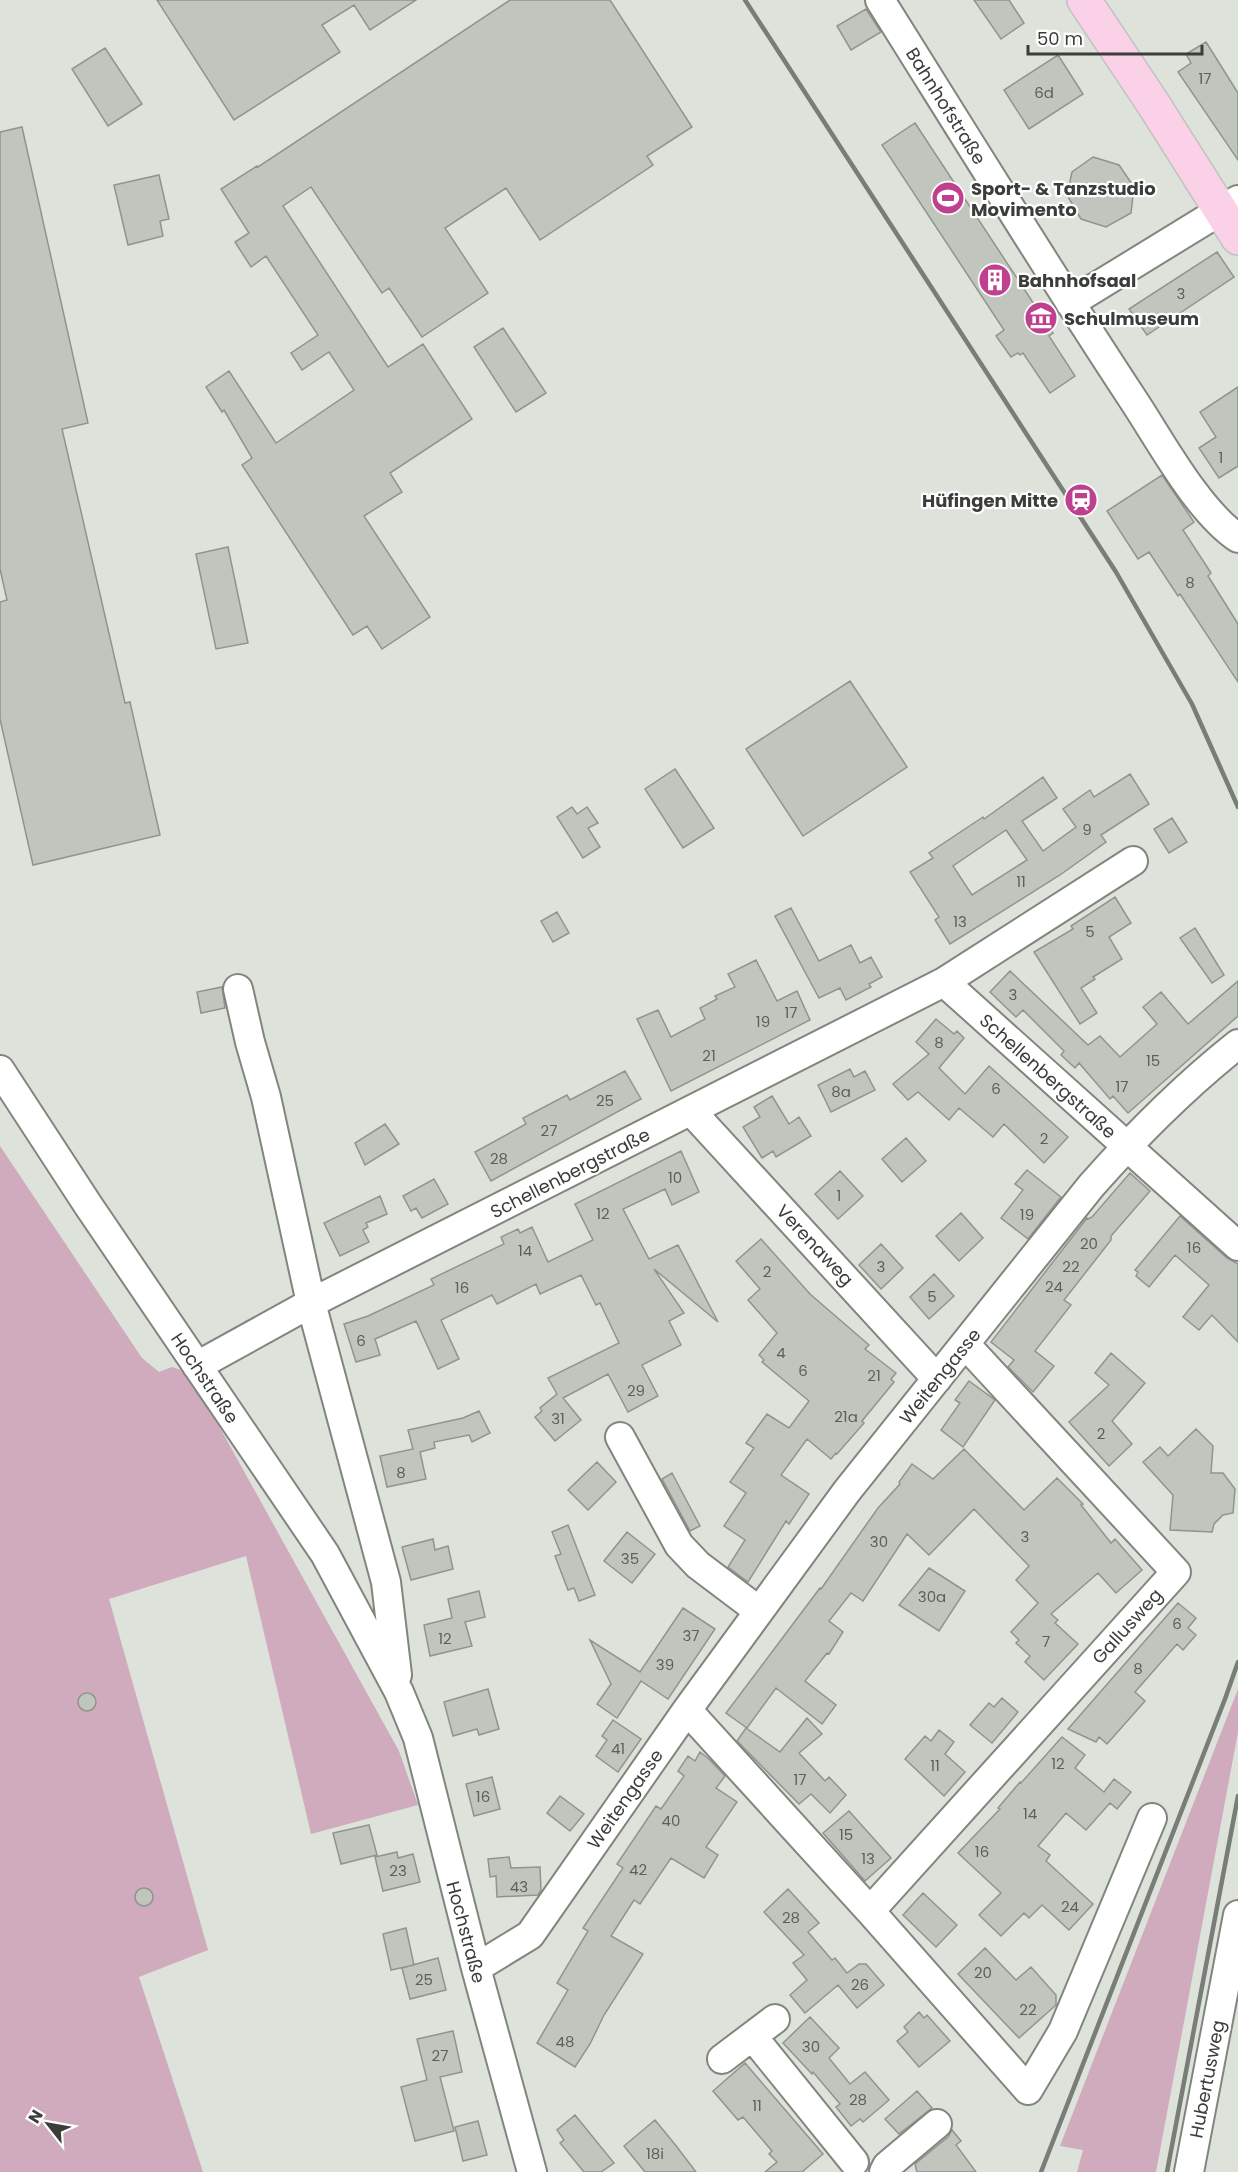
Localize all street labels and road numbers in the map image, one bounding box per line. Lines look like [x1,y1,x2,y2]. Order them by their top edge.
street label: Bahnhofstraße [900,43,992,169]
street label: Schellenbergstraße [974,1008,1122,1144]
street label: Schellenbergstraße [486,1122,654,1224]
street label: Verenaweg [771,1199,859,1291]
street label: Weitengasse [894,1323,986,1429]
street label: Hochstraße [165,1328,245,1428]
street label: Gallusweg [1086,1583,1168,1669]
street label: Weitengasse [581,1744,669,1854]
street label: Hochstraße [440,1878,492,1986]
street label: Hubertusweg [1183,2018,1231,2140]

